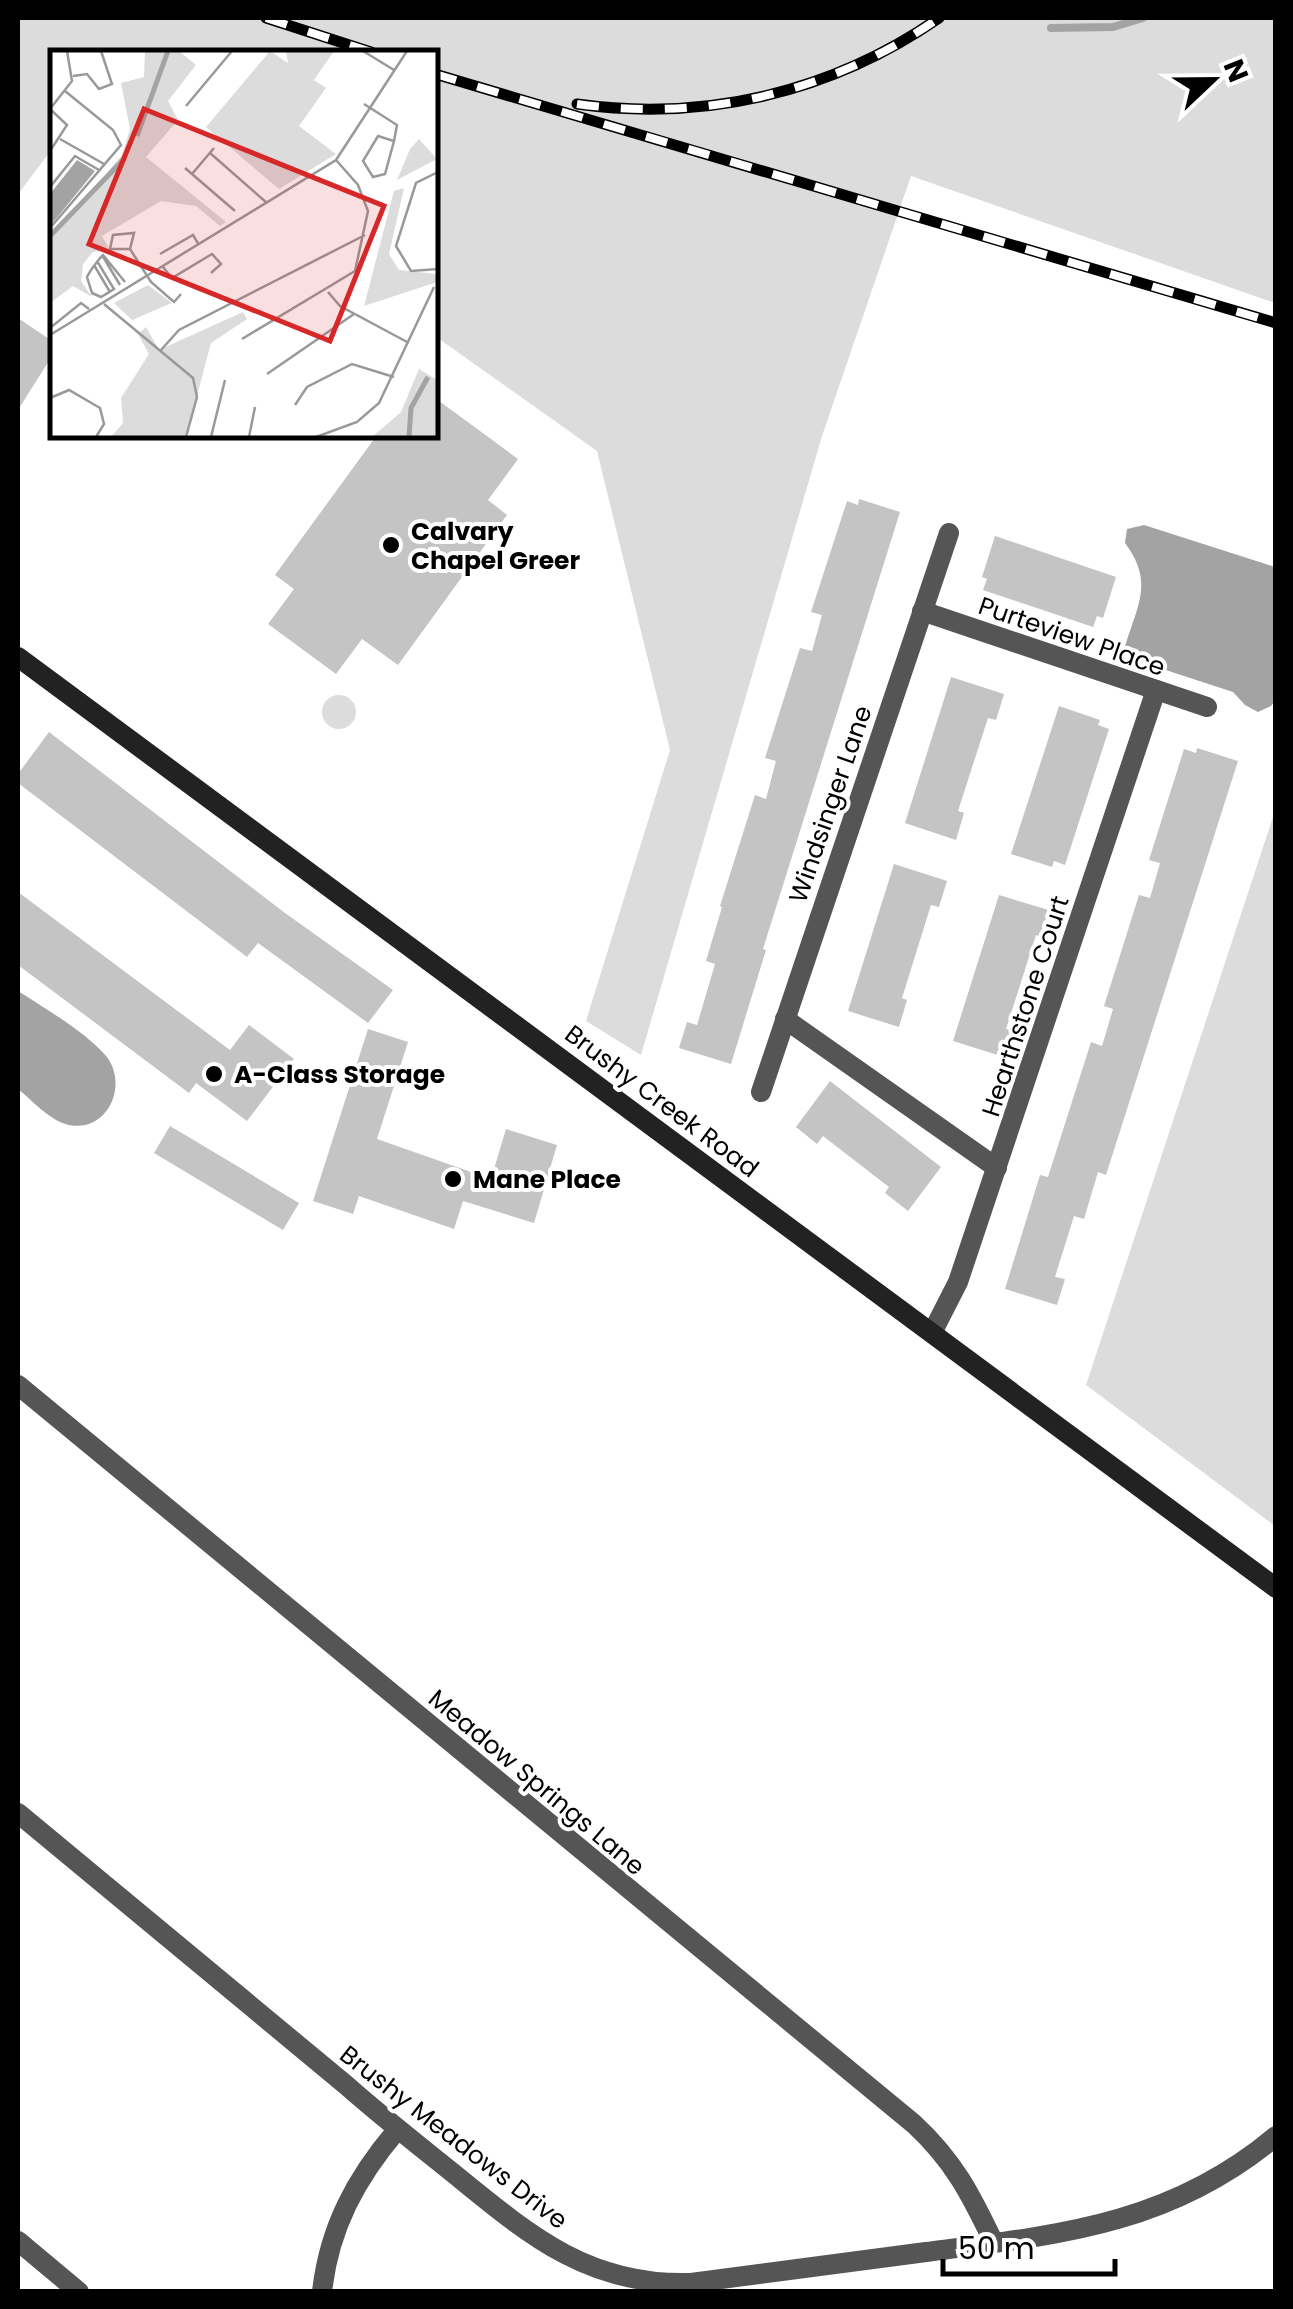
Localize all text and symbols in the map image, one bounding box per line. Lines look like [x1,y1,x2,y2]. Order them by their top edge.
north arrow [1163,30,1263,130]
inset map [50,50,438,438]
text: N [1214,54,1258,88]
place label: Calvary Chapel Greer [411,514,580,578]
marker: Calvary Chapel Greer [380,534,402,556]
street label: Purteview Place [974,588,1170,685]
street label: Windsinger Lane [780,701,881,907]
street label: Hearthstone Court [973,891,1078,1121]
street label: Brushy Creek Road [557,1017,766,1186]
place label: A-Class Storage [234,1057,445,1092]
marker: A-Class Storage [203,1063,225,1085]
place label: Mane Place [473,1162,621,1197]
marker: Mane Place [442,1168,464,1190]
street label: Meadow Springs Lane [421,1681,652,1883]
street label: Brushy Meadows Drive [333,2037,575,2237]
scale bar [943,2214,1116,2276]
text: 50 m [958,2227,1035,2270]

